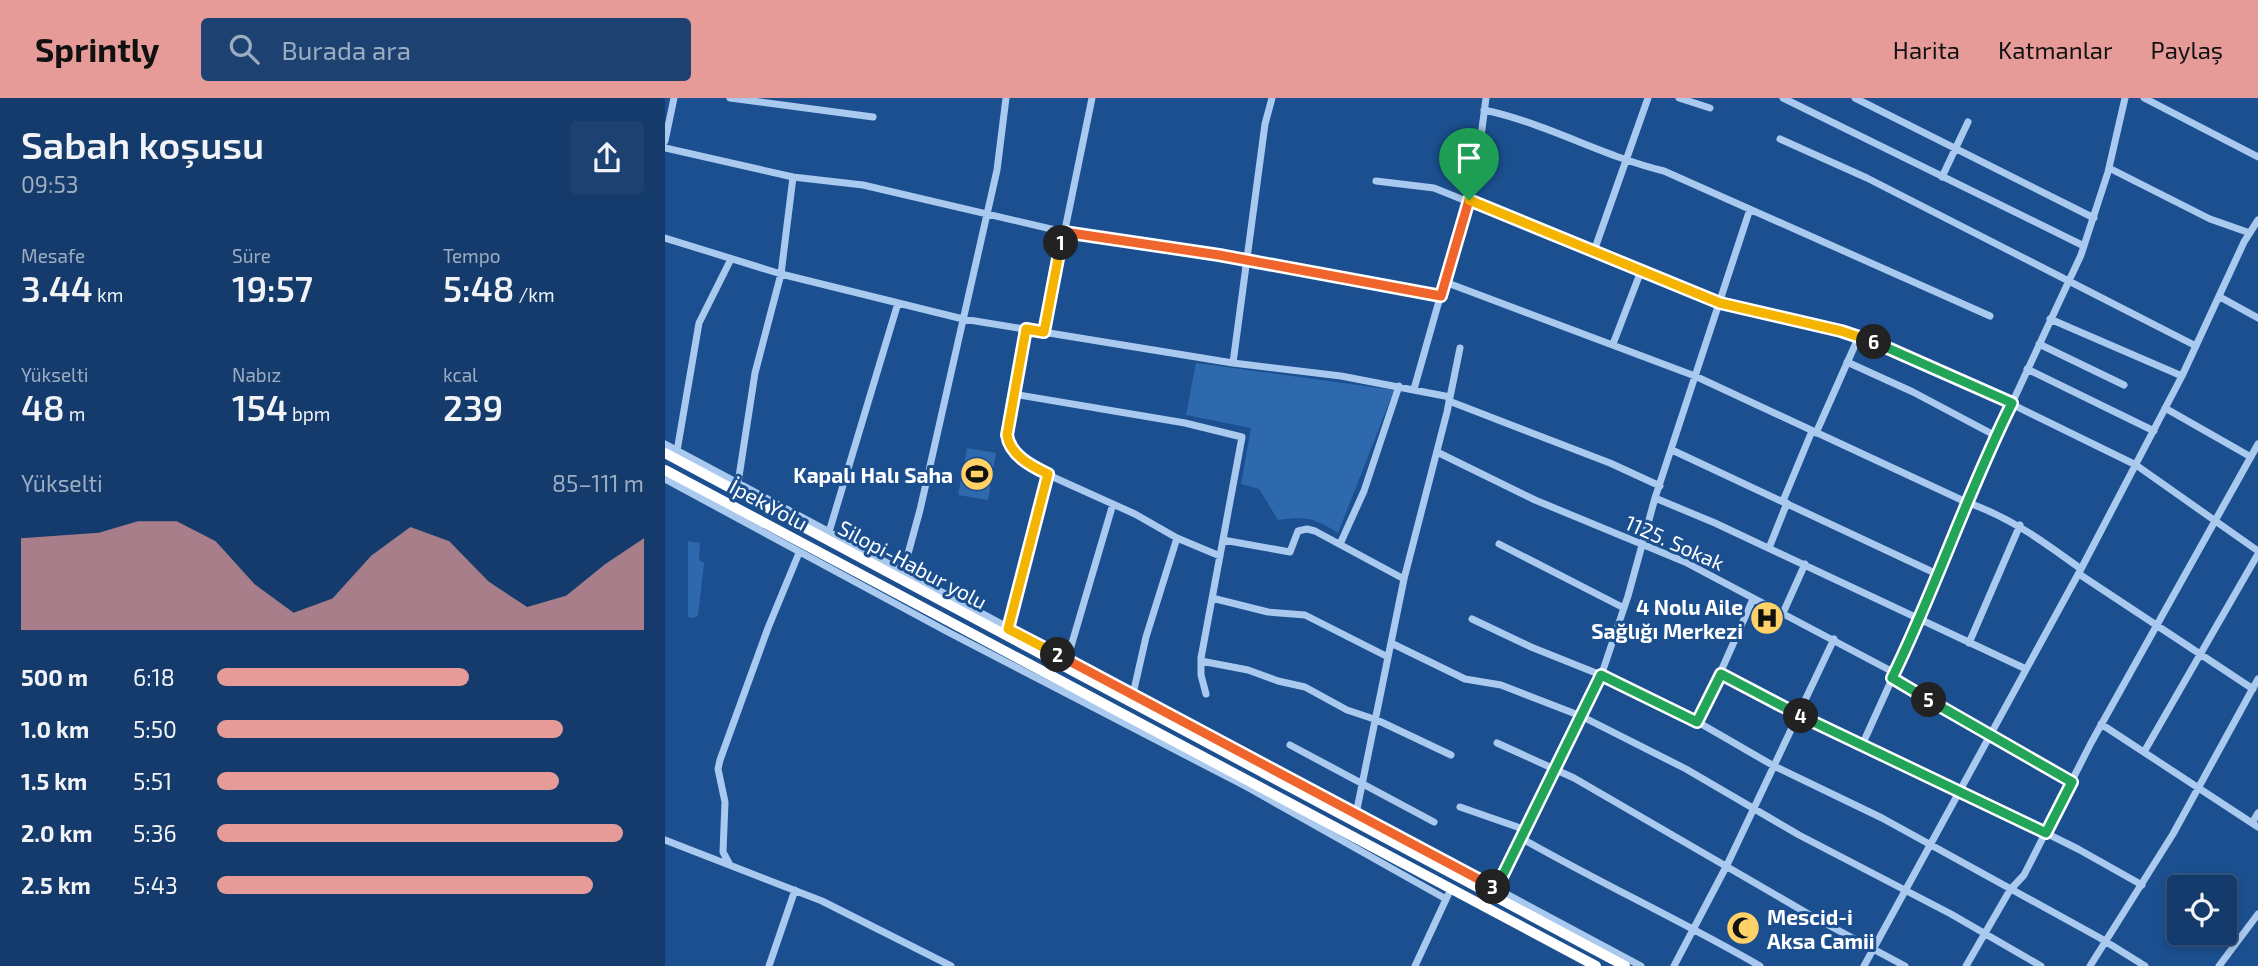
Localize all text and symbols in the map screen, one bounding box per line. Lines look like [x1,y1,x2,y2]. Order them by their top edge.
search box [201,18,691,81]
text: Sprintly [35,29,159,69]
icon: search [225,30,263,68]
text: Burada ara [281,34,411,65]
text: Harita [1893,35,1960,64]
text: Katmanlar [1998,35,2113,64]
text: Paylaş [2151,35,2223,64]
text: Sabah koşusu [21,121,264,167]
button: share [570,121,644,195]
pin [1439,128,1499,200]
icon: arrive [1450,139,1488,177]
text: 09:53 [21,170,79,198]
pin: 1 [1043,226,1079,260]
text: 1 [1056,231,1065,254]
text: Mesafe [21,244,85,267]
text: Süre [232,244,271,267]
text: Tempo [443,244,501,267]
text: 3.44 [21,267,93,309]
text: 19:57 [232,267,313,309]
text: 5:48 [443,267,514,309]
text: km [93,283,123,306]
text: /km [514,283,555,306]
pin: 6 [1857,324,1891,360]
text: 6 [1868,330,1879,353]
text: Yükselti [21,363,89,386]
text: Nabız [232,363,281,386]
text: kcal [443,363,478,386]
text: 48 [21,386,65,428]
text: 154 [232,386,288,428]
text: 239 [443,386,503,428]
text: m [65,402,85,425]
text: bpm [288,402,330,425]
sports icon: Kapalı Halı Saha [958,455,996,493]
place label: Kapalı Halı Saha [793,462,953,487]
text: Yükselti [21,469,103,497]
text: 85–111 m [552,469,644,497]
street label: İpek Yolu [726,473,812,535]
street label: 1125. Sokak [1622,509,1729,575]
street label: Silopi-Habur yolu [834,514,992,614]
place label: 4 Nolu Aile Sağlığı Merkezi [1591,594,1743,643]
hospital icon: 4 Nolu Aile Sağlığı Merkezi [1748,599,1786,637]
pin: 2 [1041,638,1075,672]
text: 2 [1052,643,1063,666]
text: 500 m [21,663,88,691]
text: 6:18 [133,663,175,691]
pin: 5 [1911,682,1947,718]
text: 5 [1923,688,1934,711]
pin: 4 [1783,698,1819,734]
text: 4 [1794,704,1807,727]
text: 1.0 km [21,715,89,743]
text: 5:50 [133,715,177,743]
text: 1.5 km [21,767,87,795]
text: 5:51 [133,767,172,795]
text: 2.0 km [21,819,93,847]
text: 5:36 [133,819,177,847]
pin: 3 [1475,870,1511,904]
text: 2.5 km [21,871,91,899]
text: 5:43 [133,871,178,899]
text: 3 [1487,875,1498,898]
map controls [2167,875,2237,945]
button: locate [2167,875,2237,945]
place label: Mescid-i Aksa Camii [1767,904,1875,953]
mosque icon: Mescid-i Aksa Camii [1724,909,1762,947]

